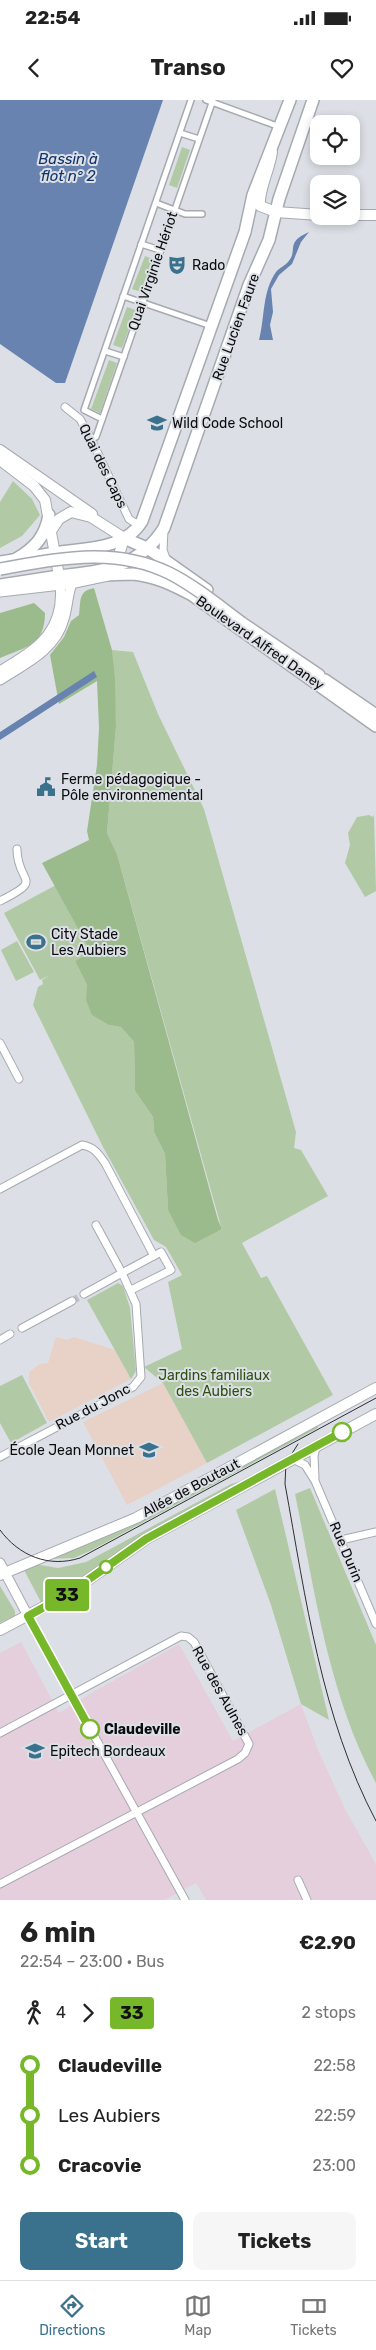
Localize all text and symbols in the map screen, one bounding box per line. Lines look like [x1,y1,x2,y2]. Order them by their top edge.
text: 22:54 [25,6,81,29]
icon: back [20,54,48,82]
text: Transo [150,54,226,81]
icon: heart [328,54,356,82]
map controls [310,115,360,225]
button: locate [310,115,360,165]
water label: Bassin à flot n° 2 [38,150,98,185]
button: layers [310,175,360,225]
street label: Quai Virginie Hériot [125,209,181,333]
theatre icon: Rado [166,254,188,276]
place label: Rado [192,257,225,274]
street label: Rue Lucien Faure [209,271,263,383]
school or university icon: Wild Code School [146,412,168,434]
place label: Wild Code School [172,415,283,432]
street label: Quai des Caps [75,421,131,511]
street label: Boulevard Alfred Daney [193,592,328,694]
place label: Ferme pédagogique - Pôle environnemental [61,771,203,804]
public building icon: Ferme pédagogique - Pôle environnemental [35,776,57,798]
place label: City Stade Les Aubiers [51,926,127,959]
sports icon: City Stade Les Aubiers [25,931,47,953]
park label: Jardins familiaux des Aubiers [158,1367,270,1400]
street label: Rue du Jonc [53,1380,134,1434]
unlabelled marker [332,1422,352,1442]
school or university icon: École Jean Monnet [138,1439,160,1461]
place label: École Jean Monnet [9,1441,135,1459]
street label: Allée de Boutaut [139,1455,243,1521]
street label: Rue Durin [326,1519,366,1585]
unlabelled marker [99,1560,113,1574]
line badge: 33 [44,1579,90,1611]
text: 33 [55,1584,79,1606]
street label: Rue des Aulnes [188,1643,252,1739]
marker: Claudeville [80,1719,100,1739]
place label: Claudeville [104,1721,181,1738]
school or university icon: Epitech Bordeaux [24,1740,46,1762]
place label: Epitech Bordeaux [50,1743,166,1760]
text: 6 min [20,1916,96,1949]
text: €2.90 [299,1931,356,1954]
text: 22:54 – 23:00 · Bus [20,1952,164,1971]
icon: walk [20,1999,48,2027]
icon: forward [74,1999,102,2027]
text: 33 [120,2002,144,2024]
text: 4 [56,2003,66,2022]
text: 2 stops [301,2003,356,2022]
text: Claudeville [58,2054,162,2077]
text: 22:58 [313,2056,356,2075]
text: Les Aubiers [58,2104,160,2127]
text: 22:59 [314,2106,356,2125]
text: Cracovie [58,2154,141,2177]
text: 23:00 [313,2156,356,2175]
button: Start [20,2212,183,2270]
button: Tickets [193,2212,356,2270]
tab: Directions [39,2292,106,2339]
tab: Map [184,2292,212,2339]
tab: Tickets [290,2292,337,2339]

